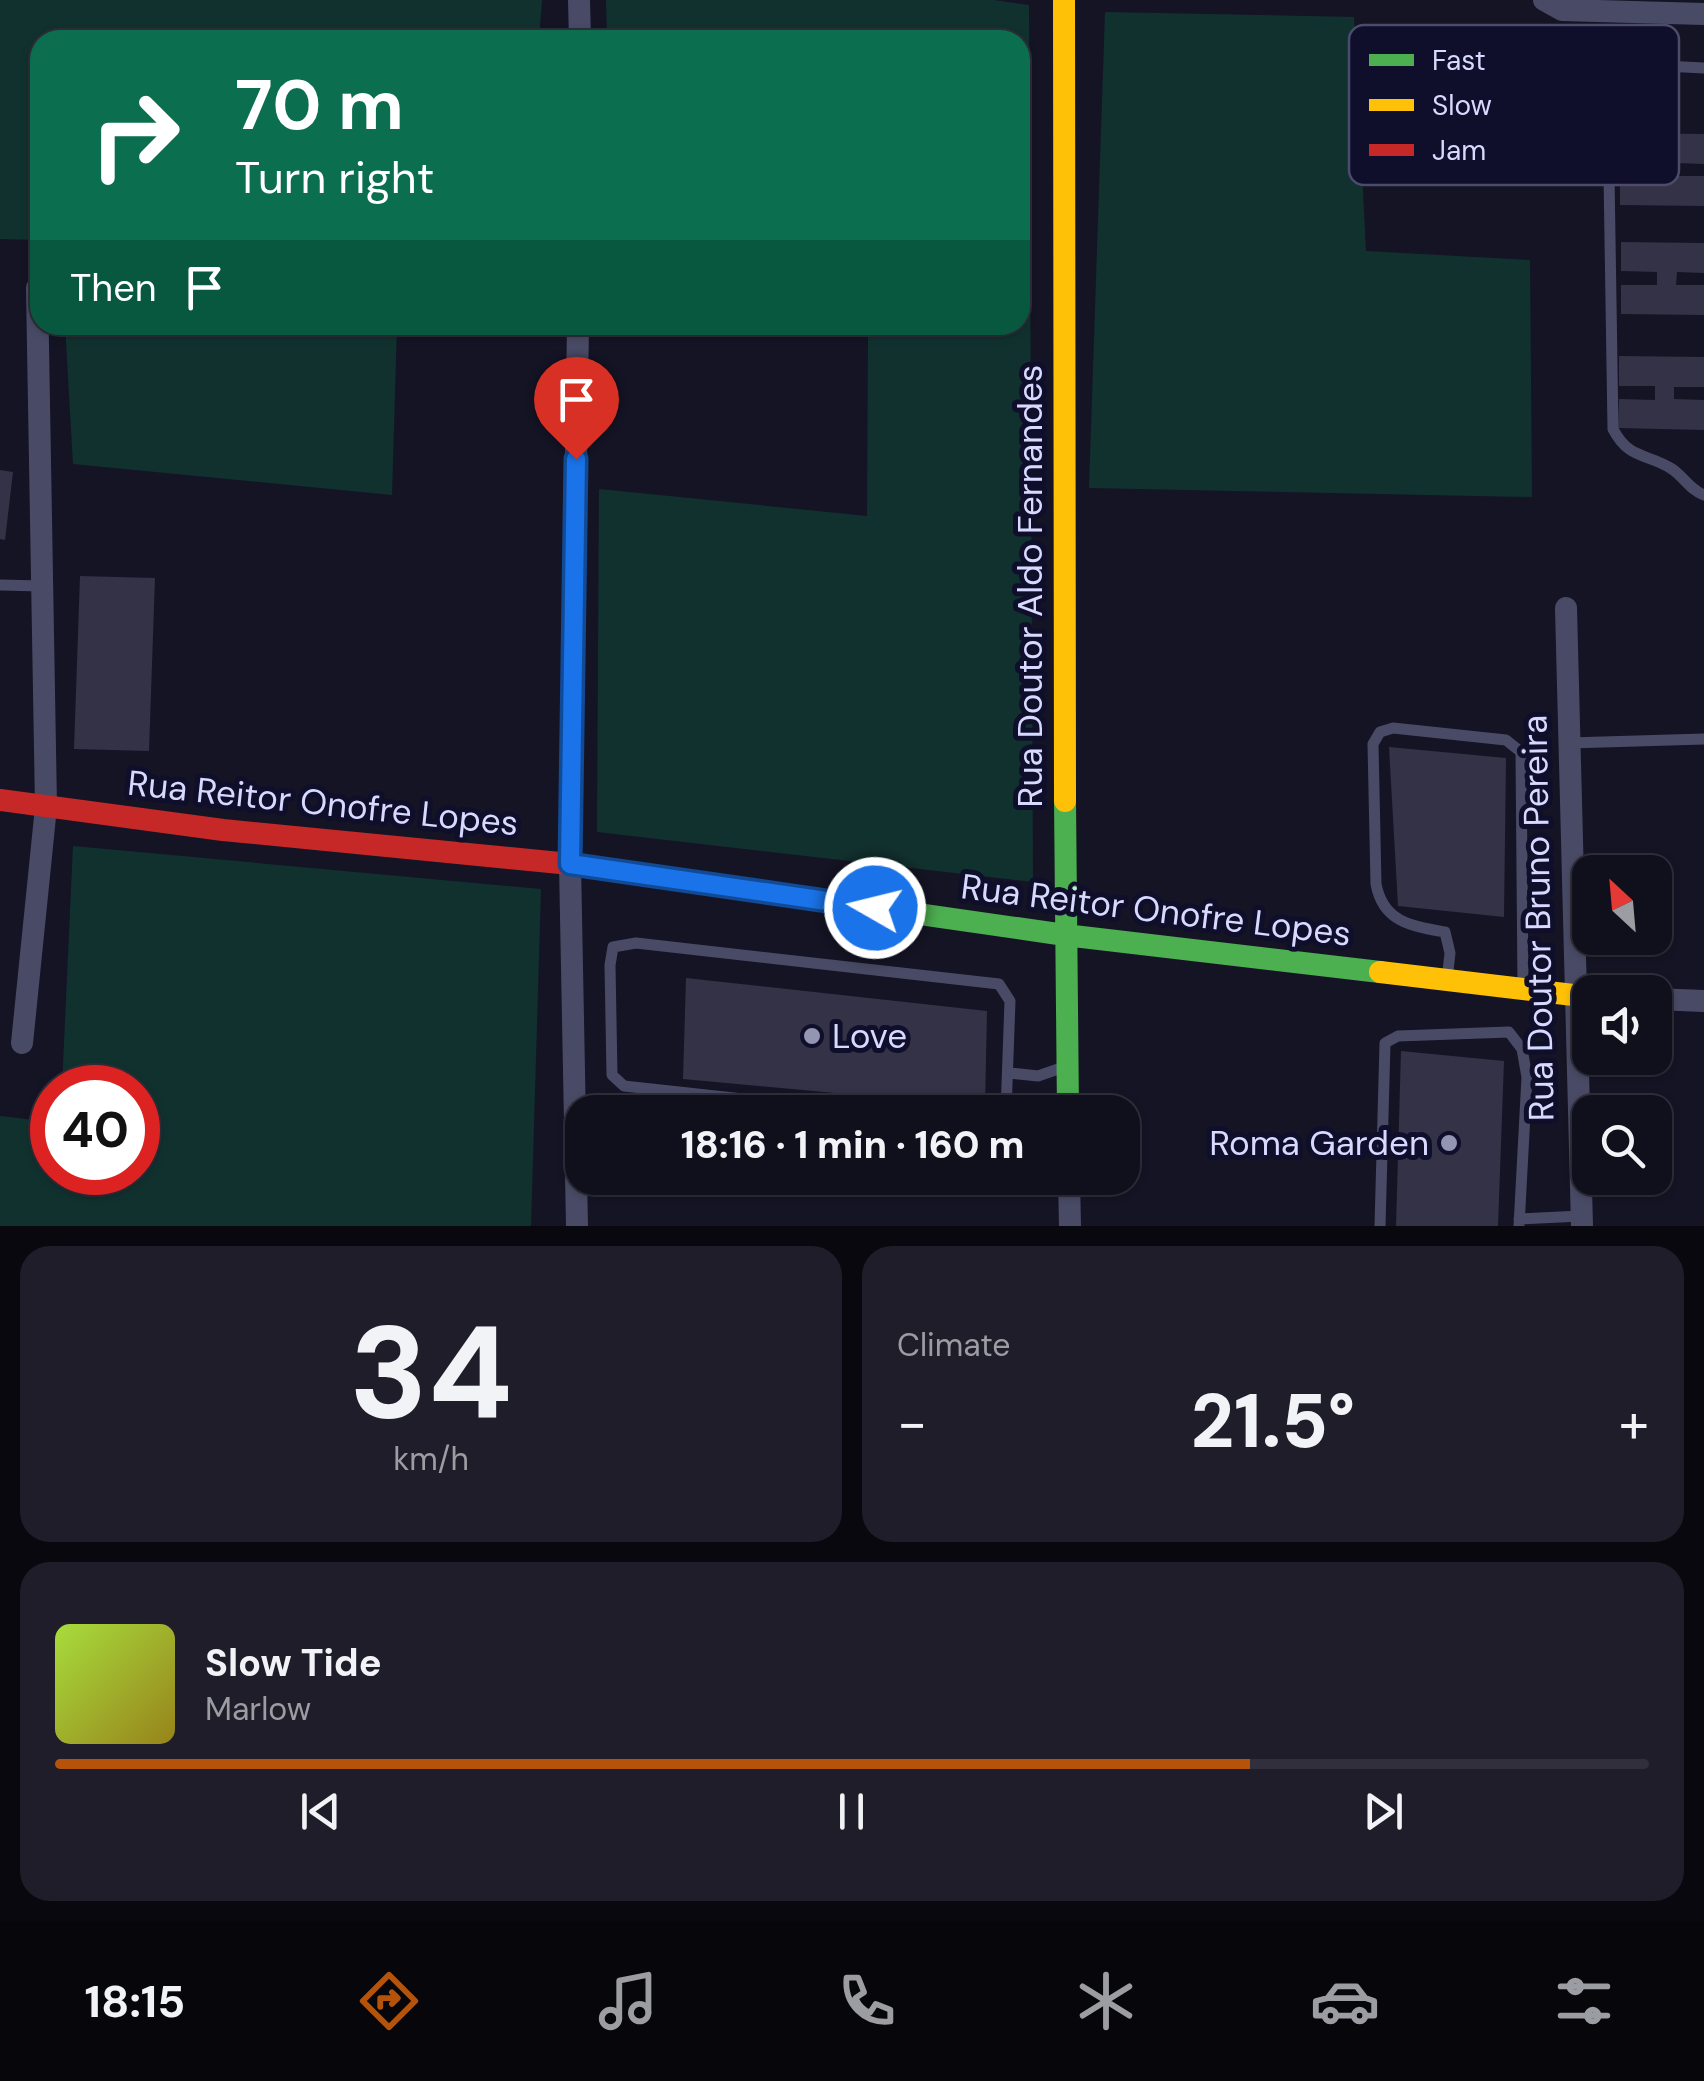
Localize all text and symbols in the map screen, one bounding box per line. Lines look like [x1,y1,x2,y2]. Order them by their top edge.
legend [1349,25,1679,185]
text: Fast [1432,42,1486,79]
text: 70 m [235,60,404,151]
icon: right [70,70,200,200]
text: Slow [1432,87,1492,124]
text: Jam [1432,132,1486,169]
text: Turn right [235,148,434,207]
icon: arrive [177,260,232,315]
text: Then [70,263,157,313]
pin [534,357,619,460]
street label: Rua Doutor Aldo Fernandes [1007,365,1053,807]
icon: arrive [549,372,604,427]
street label: Rua Doutor Bruno Pereira [1511,714,1565,1122]
street label: Rua Reitor Onofre Lopes [125,760,521,846]
north arrow [1572,855,1672,955]
map controls [1572,855,1672,1195]
position arrow [823,856,927,960]
street label: Rua Reitor Onofre Lopes [958,863,1354,957]
button: sound [1572,975,1672,1075]
place label: Love [832,1013,907,1059]
marker: Love [801,1025,823,1047]
speed limit sign: 40 [30,1065,160,1195]
button: search [1572,1095,1672,1195]
text: 18:16 · 1 min · 160 m [681,1120,1024,1170]
place label: Roma Garden [1209,1120,1429,1166]
marker: Roma Garden [1438,1132,1460,1154]
text: 34 [350,1288,512,1457]
text: Climate [897,1324,1011,1366]
text: 21.5° [1191,1373,1355,1470]
text: − [897,1387,927,1459]
text: + [1619,1387,1649,1459]
text: km/h [393,1438,469,1480]
text: Slow Tide [205,1638,382,1688]
text: Marlow [205,1688,311,1730]
icon: previous [293,1784,348,1839]
icon: pause [824,1784,879,1839]
icon: next [1356,1784,1411,1839]
icon: directions [354,1966,424,2036]
icon: music [593,1966,663,2036]
icon: phone [832,1966,902,2036]
icon: climate [1071,1966,1141,2036]
icon: car [1310,1966,1380,2036]
icon: filters [1549,1966,1619,2036]
text: 18:15 [85,1972,185,2031]

